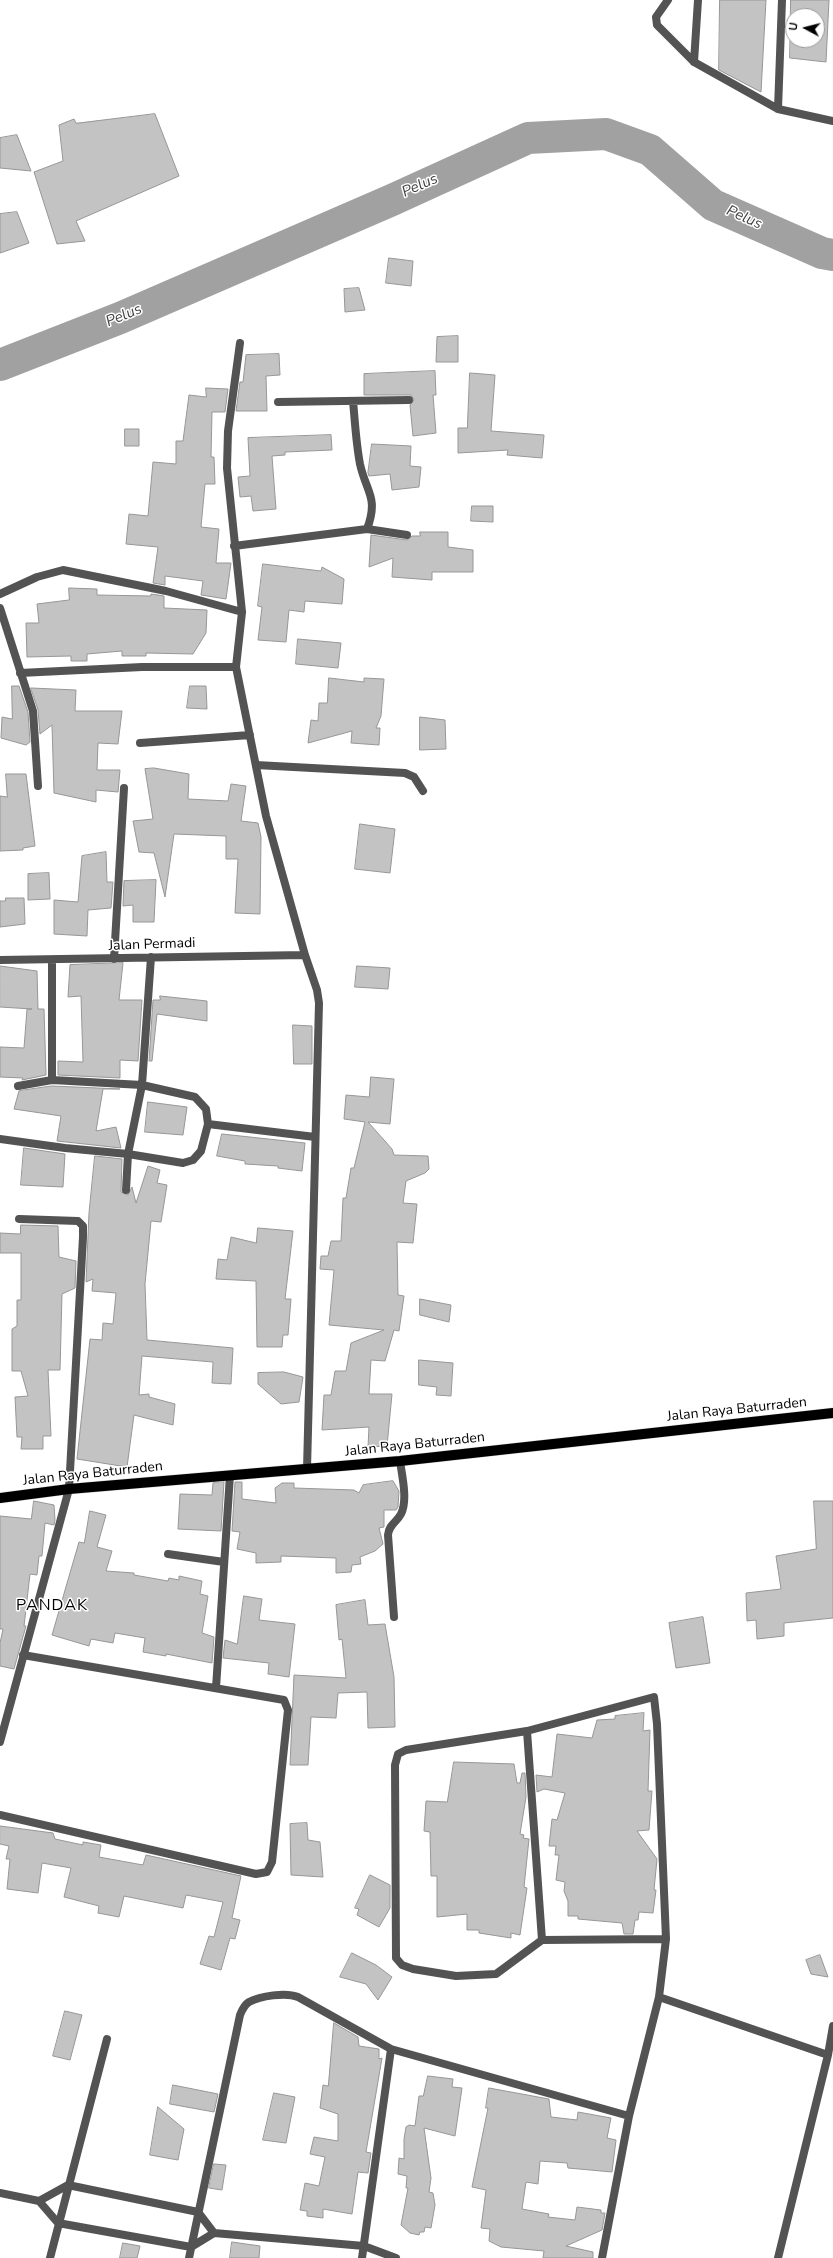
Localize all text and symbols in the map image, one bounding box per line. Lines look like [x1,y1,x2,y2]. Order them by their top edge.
north arrow [785,8,825,48]
text: U [786,22,802,32]
water label: Pelus [399,170,441,202]
water label: Pelus [723,202,765,234]
water label: Pelus [103,300,145,332]
street label: Jalan Permadi [108,935,196,955]
street label: Jalan Raya Baturraden [666,1394,808,1426]
street label: Jalan Raya Baturraden [344,1429,486,1461]
street label: Jalan Raya Baturraden [22,1458,164,1490]
district label: PANDAK [16,1596,88,1616]

